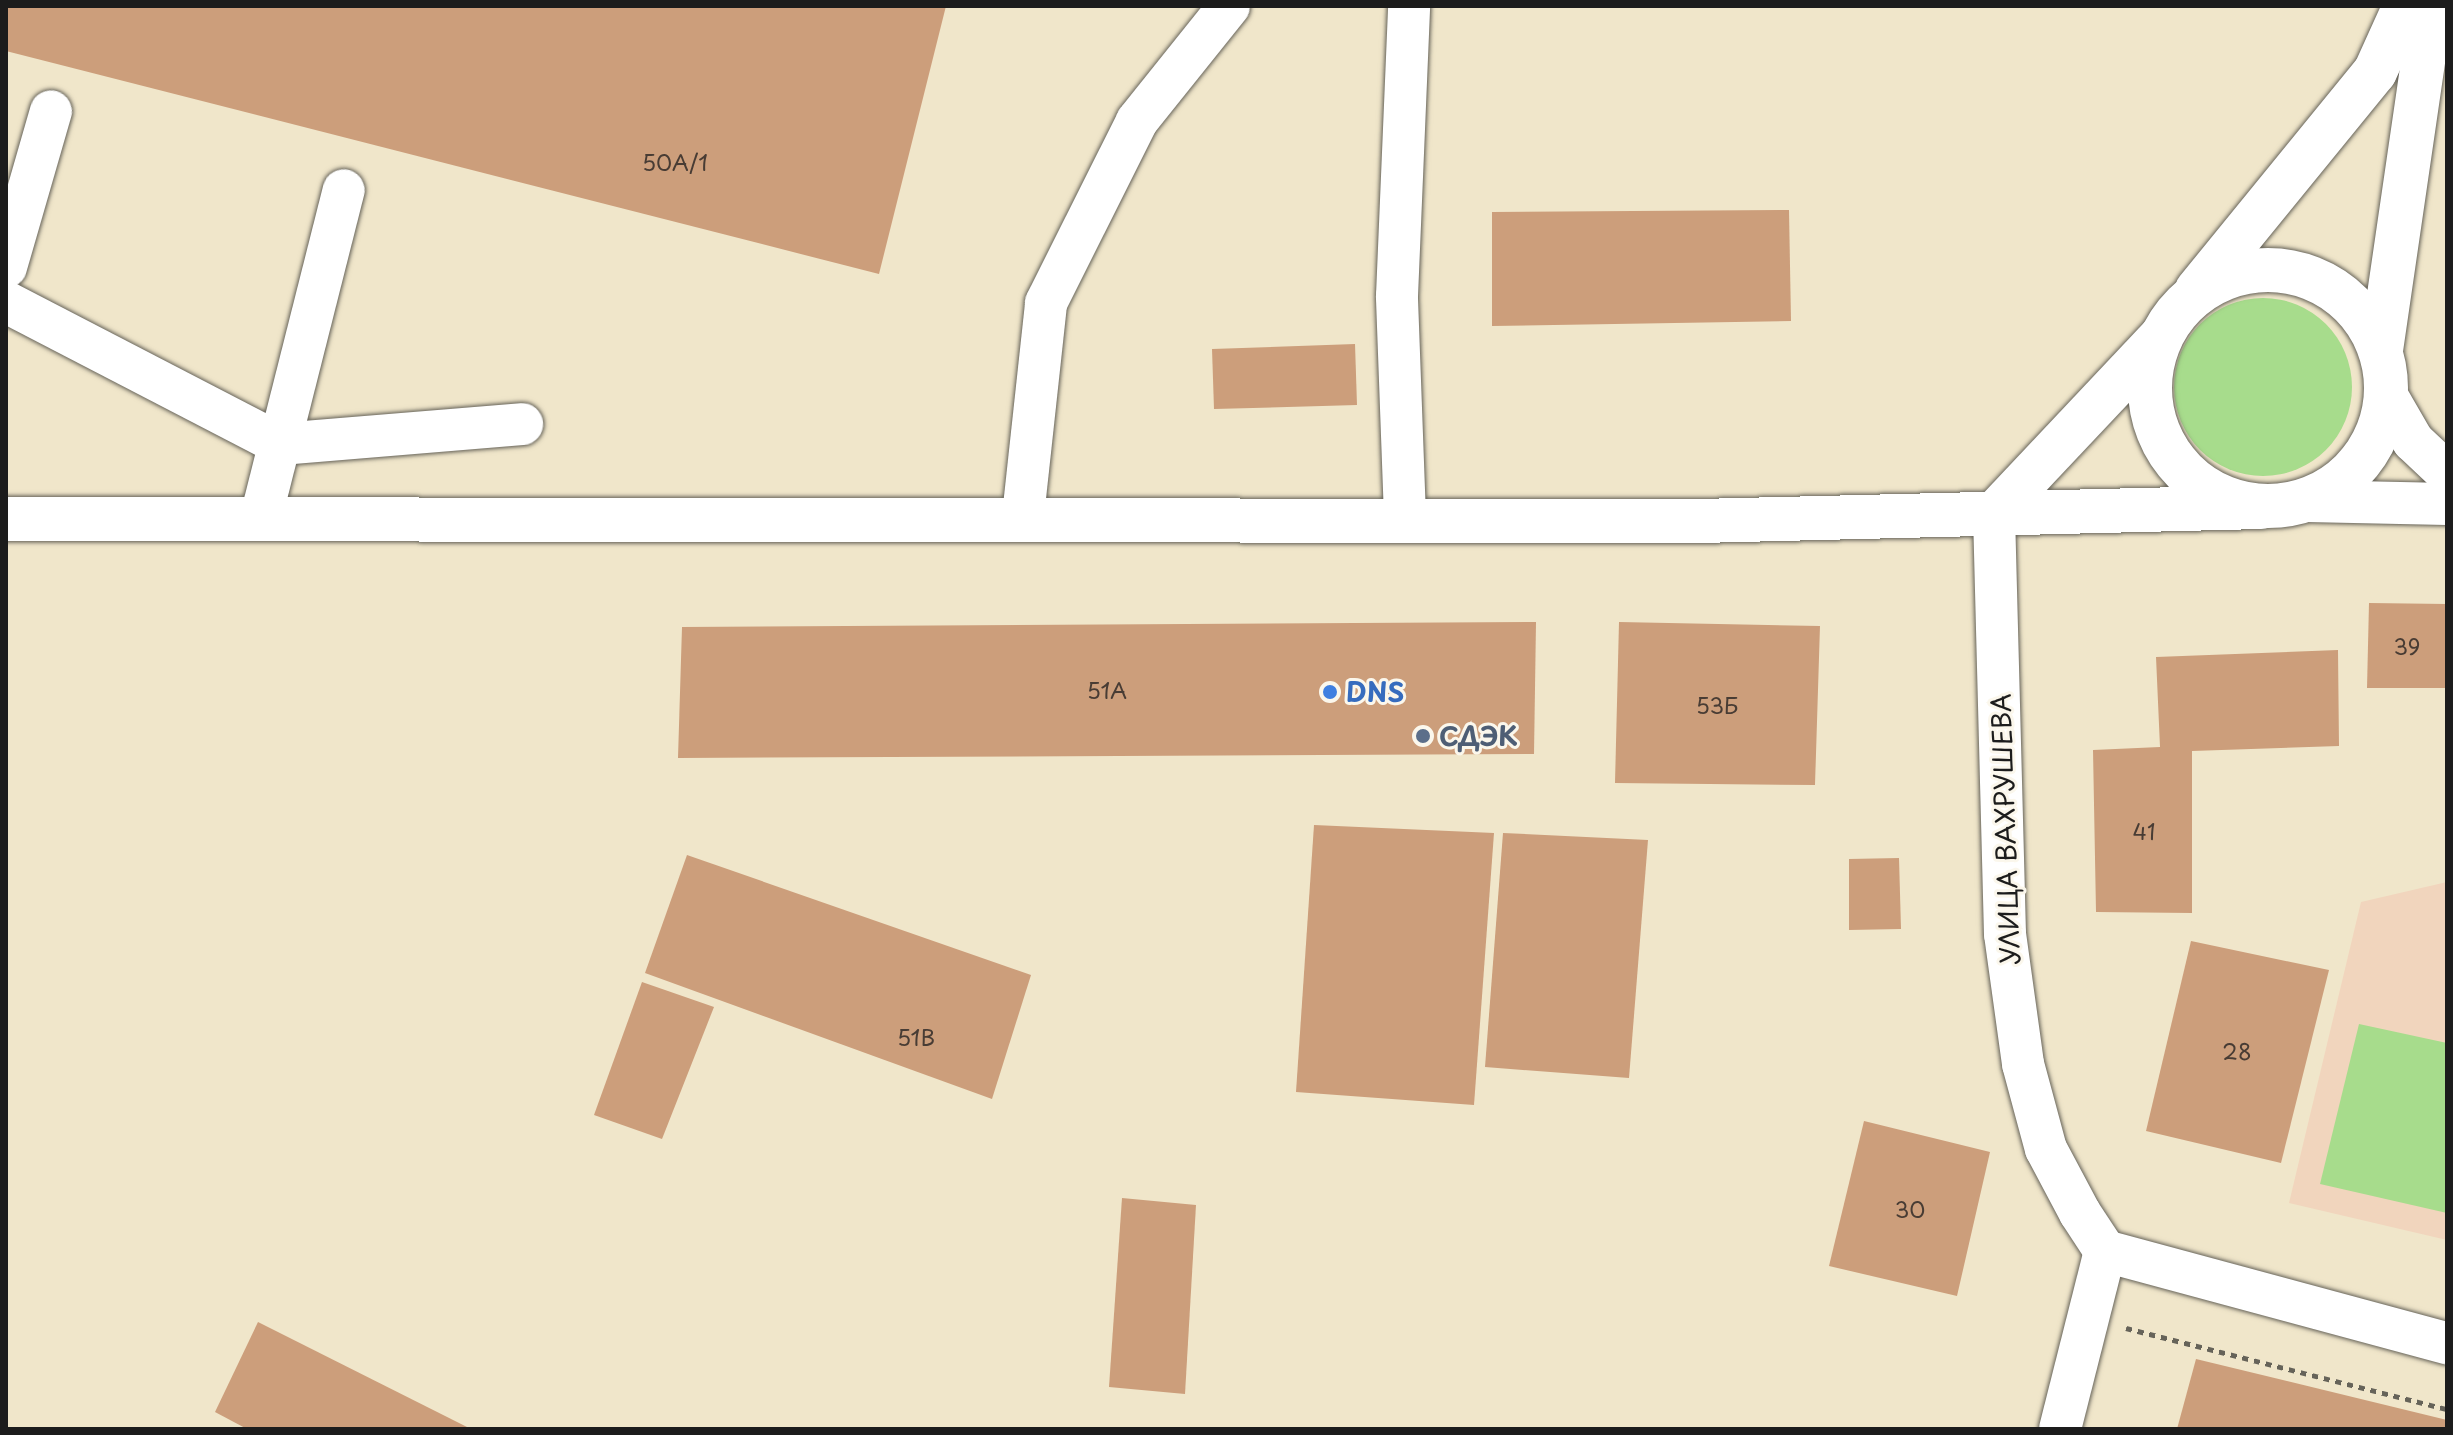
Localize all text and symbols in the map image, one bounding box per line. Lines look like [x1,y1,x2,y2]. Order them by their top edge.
house number: 50А/1 [642,149,708,175]
house number: 39 [2394,633,2420,659]
place label: DNS [1346,676,1404,708]
house number: 51А [1087,677,1127,703]
marker: DNS [1321,683,1339,701]
house number: 53Б [1696,692,1738,718]
street label: УЛИЦА ВАХРУШЕВА [1985,692,2025,966]
place label: СДЭК [1439,720,1518,752]
marker: СДЭК [1414,727,1432,745]
house number: 41 [2132,818,2156,844]
house number: 51В [897,1024,935,1050]
house number: 28 [2222,1038,2252,1064]
house number: 30 [1895,1196,1925,1222]

